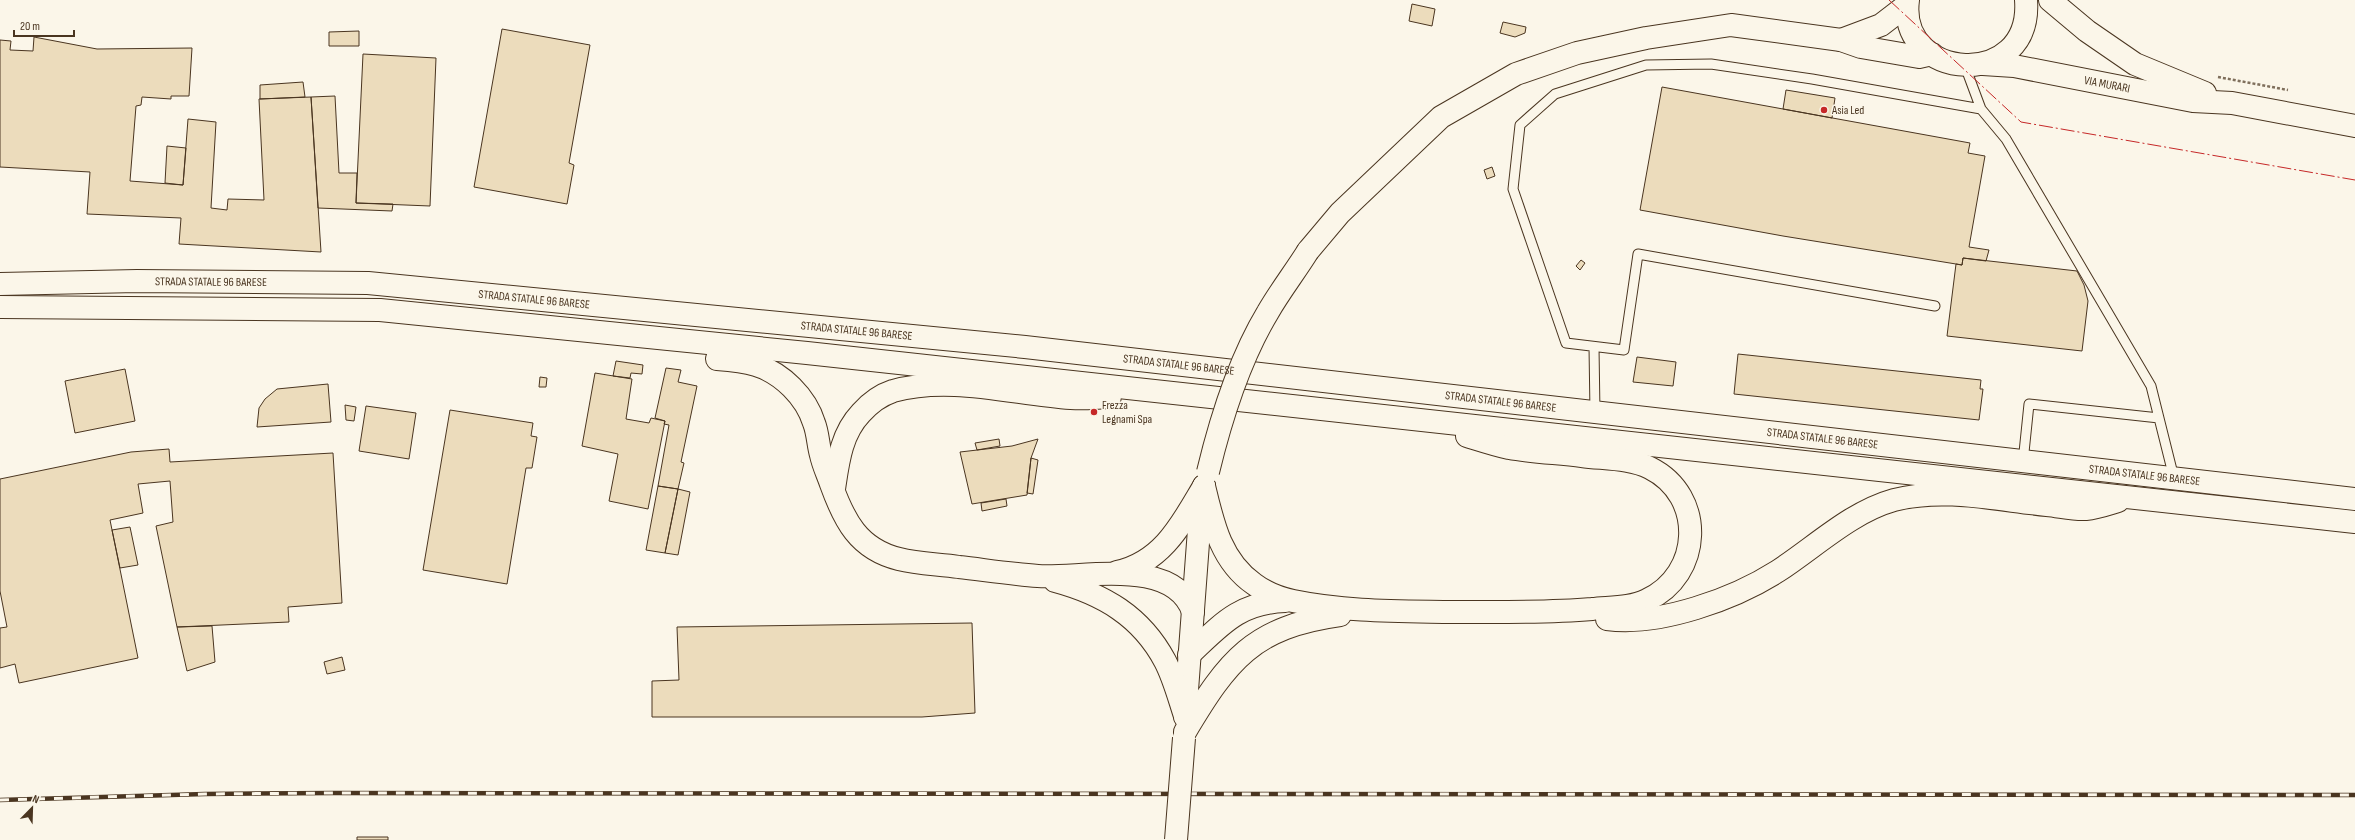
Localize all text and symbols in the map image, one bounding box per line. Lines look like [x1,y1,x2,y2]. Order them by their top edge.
scale bar [14,12,74,38]
text: 20 m [20,19,40,34]
street label: VIA MURARI [2083,72,2131,96]
place label: Asia Led [1831,103,1864,118]
marker: Asia Led [1819,105,1829,115]
street label: STRADA STATALE 96 BARESE [155,274,267,290]
street label: STRADA STATALE 96 BARESE [478,286,591,312]
street label: STRADA STATALE 96 BARESE [800,318,913,343]
street label: STRADA STATALE 96 BARESE [1122,351,1235,378]
street label: STRADA STATALE 96 BARESE [1444,388,1557,415]
place label: Frezza Legnami Spa [1102,398,1153,427]
marker: Frezza Legnami Spa [1089,407,1099,417]
street label: STRADA STATALE 96 BARESE [1766,424,1879,452]
street label: STRADA STATALE 96 BARESE [2088,461,2201,489]
north arrow [12,788,52,828]
text: N [30,792,41,806]

